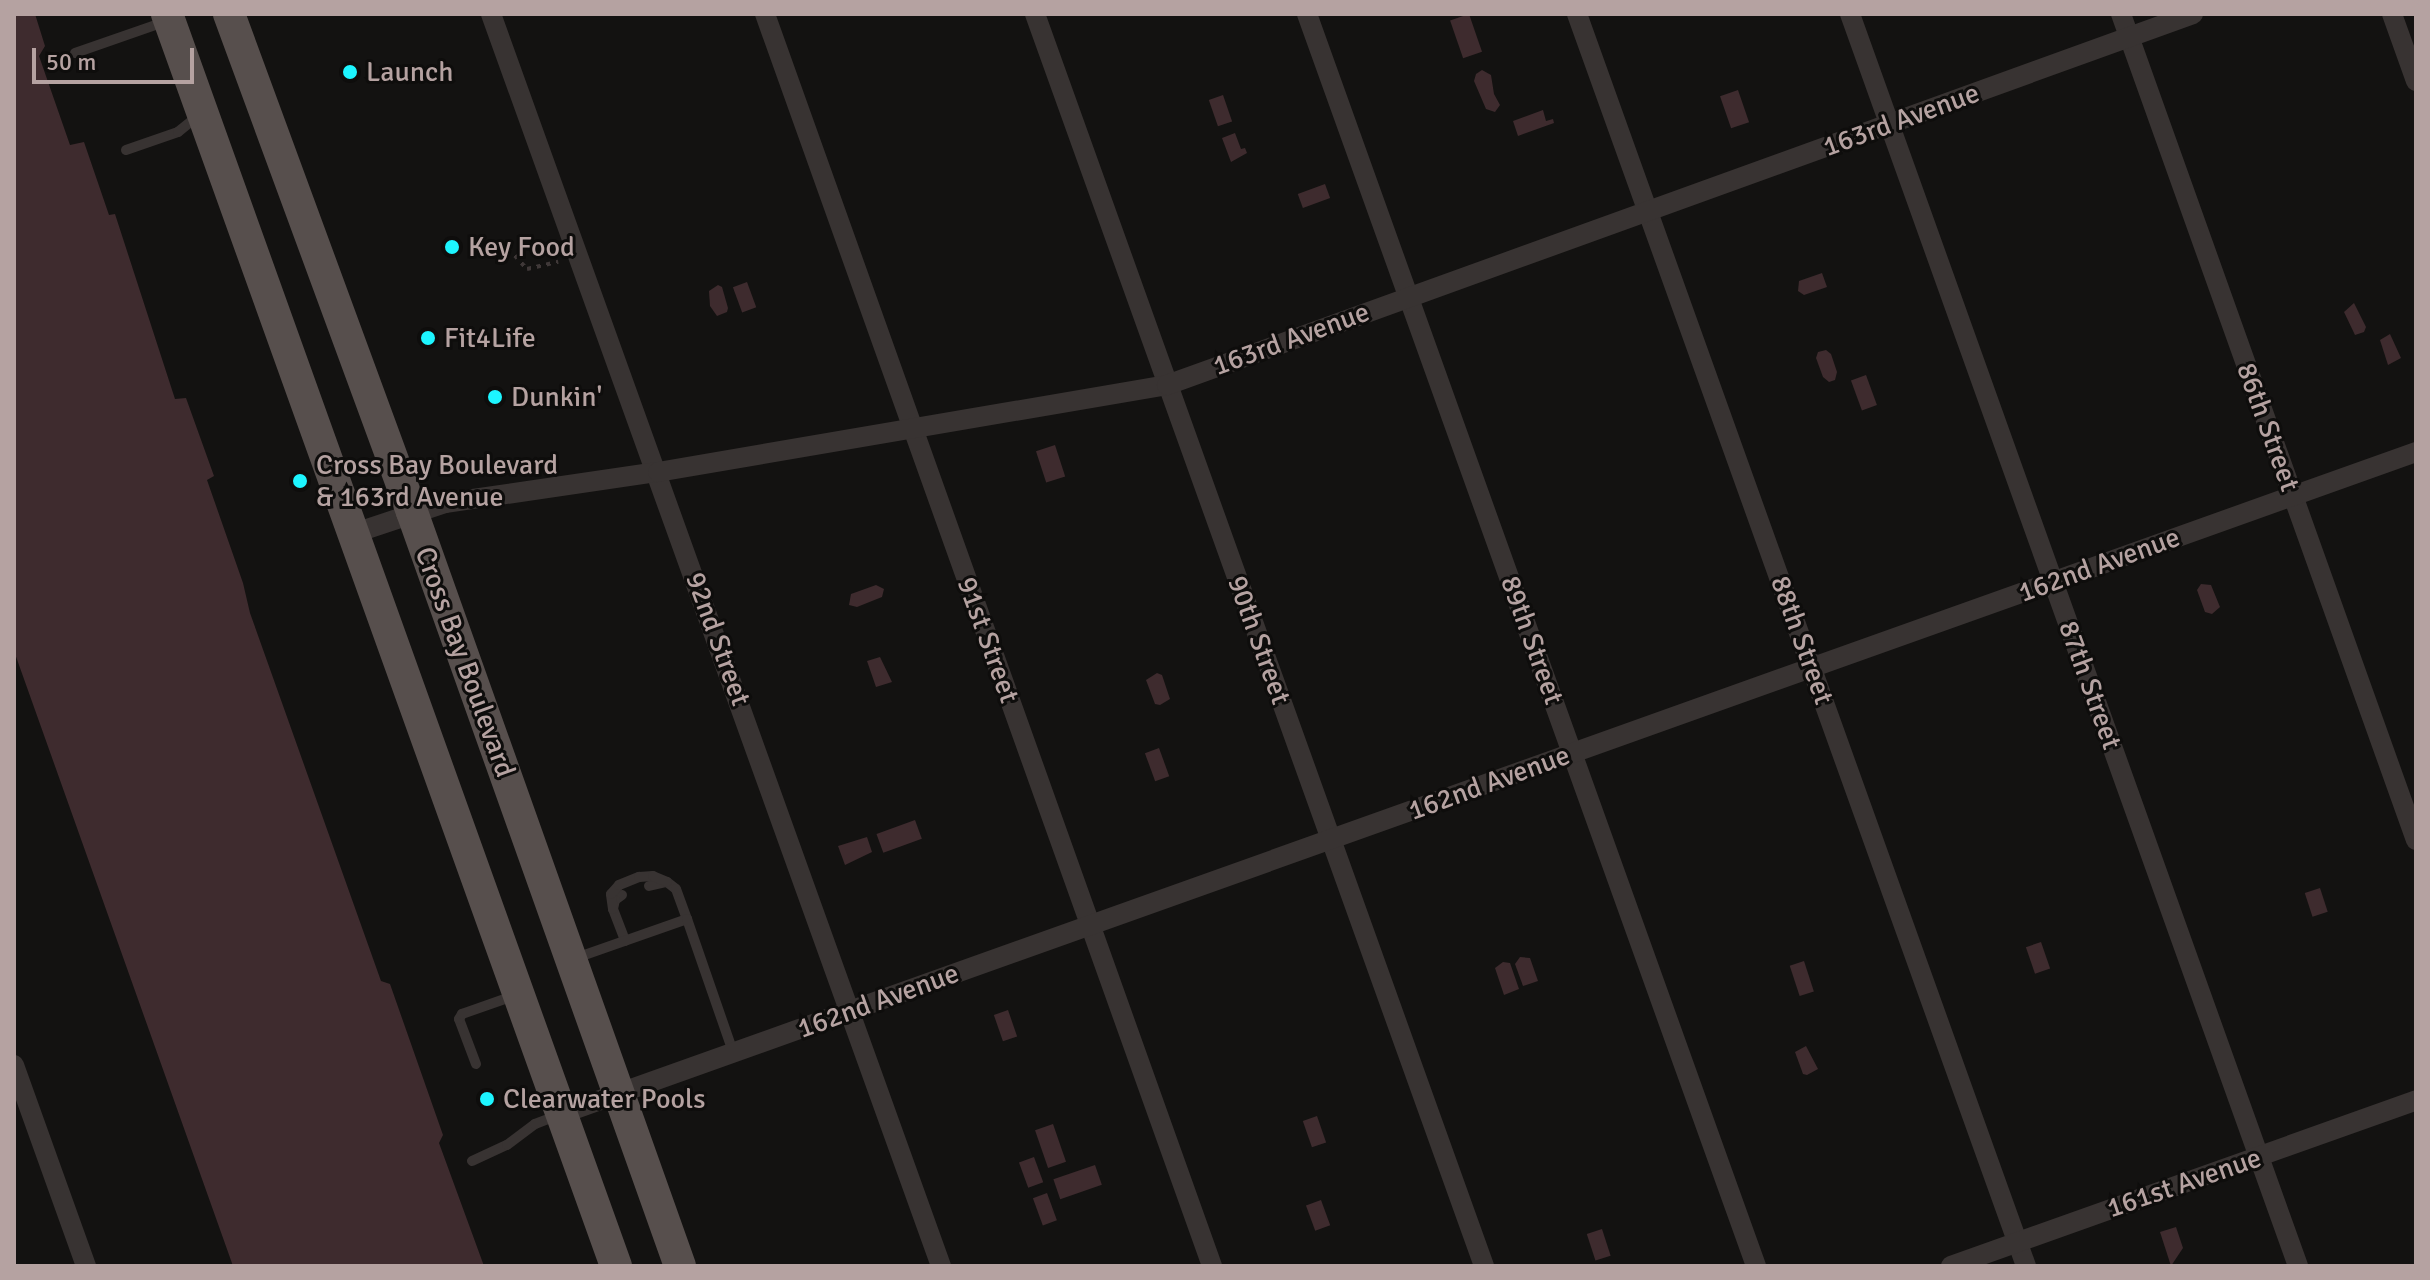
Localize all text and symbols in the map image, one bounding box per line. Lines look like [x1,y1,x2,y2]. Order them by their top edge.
scale bar [36,32,198,82]
text: 50 m [46,47,96,77]
place label: Launch [366,55,454,89]
marker: Launch [341,63,359,81]
street label: 163rd Avenue [1818,76,1984,164]
place label: Key Food [468,230,575,264]
marker: Key Food [443,238,461,256]
street label: 163rd Avenue [1208,295,1374,383]
place label: Fit4Life [444,321,536,355]
marker: Fit4Life [419,329,437,347]
street label: 86th Street [2229,358,2307,496]
place label: Dunkin' [511,380,602,414]
marker: Dunkin' [486,388,504,406]
place label: Cross Bay Boulevard & 163rd Avenue [316,448,558,514]
marker: Cross Bay Boulevard & 163rd Avenue [291,472,309,490]
street label: 162nd Avenue [2014,520,2184,610]
street label: Cross Bay Boulevard [408,542,522,782]
street label: 92nd Street [678,568,758,710]
street label: 90th Street [1220,571,1298,709]
street label: 89th Street [1493,571,1571,709]
street label: 88th Street [1763,571,1841,709]
street label: 91st Street [950,573,1026,707]
street label: 87th Street [2051,616,2129,754]
street label: 162nd Avenue [1404,738,1574,828]
street label: 162nd Avenue [793,956,963,1046]
place label: Clearwater Pools [503,1082,706,1116]
marker: Clearwater Pools [478,1090,496,1108]
street label: 161st Avenue [2102,1141,2266,1225]

